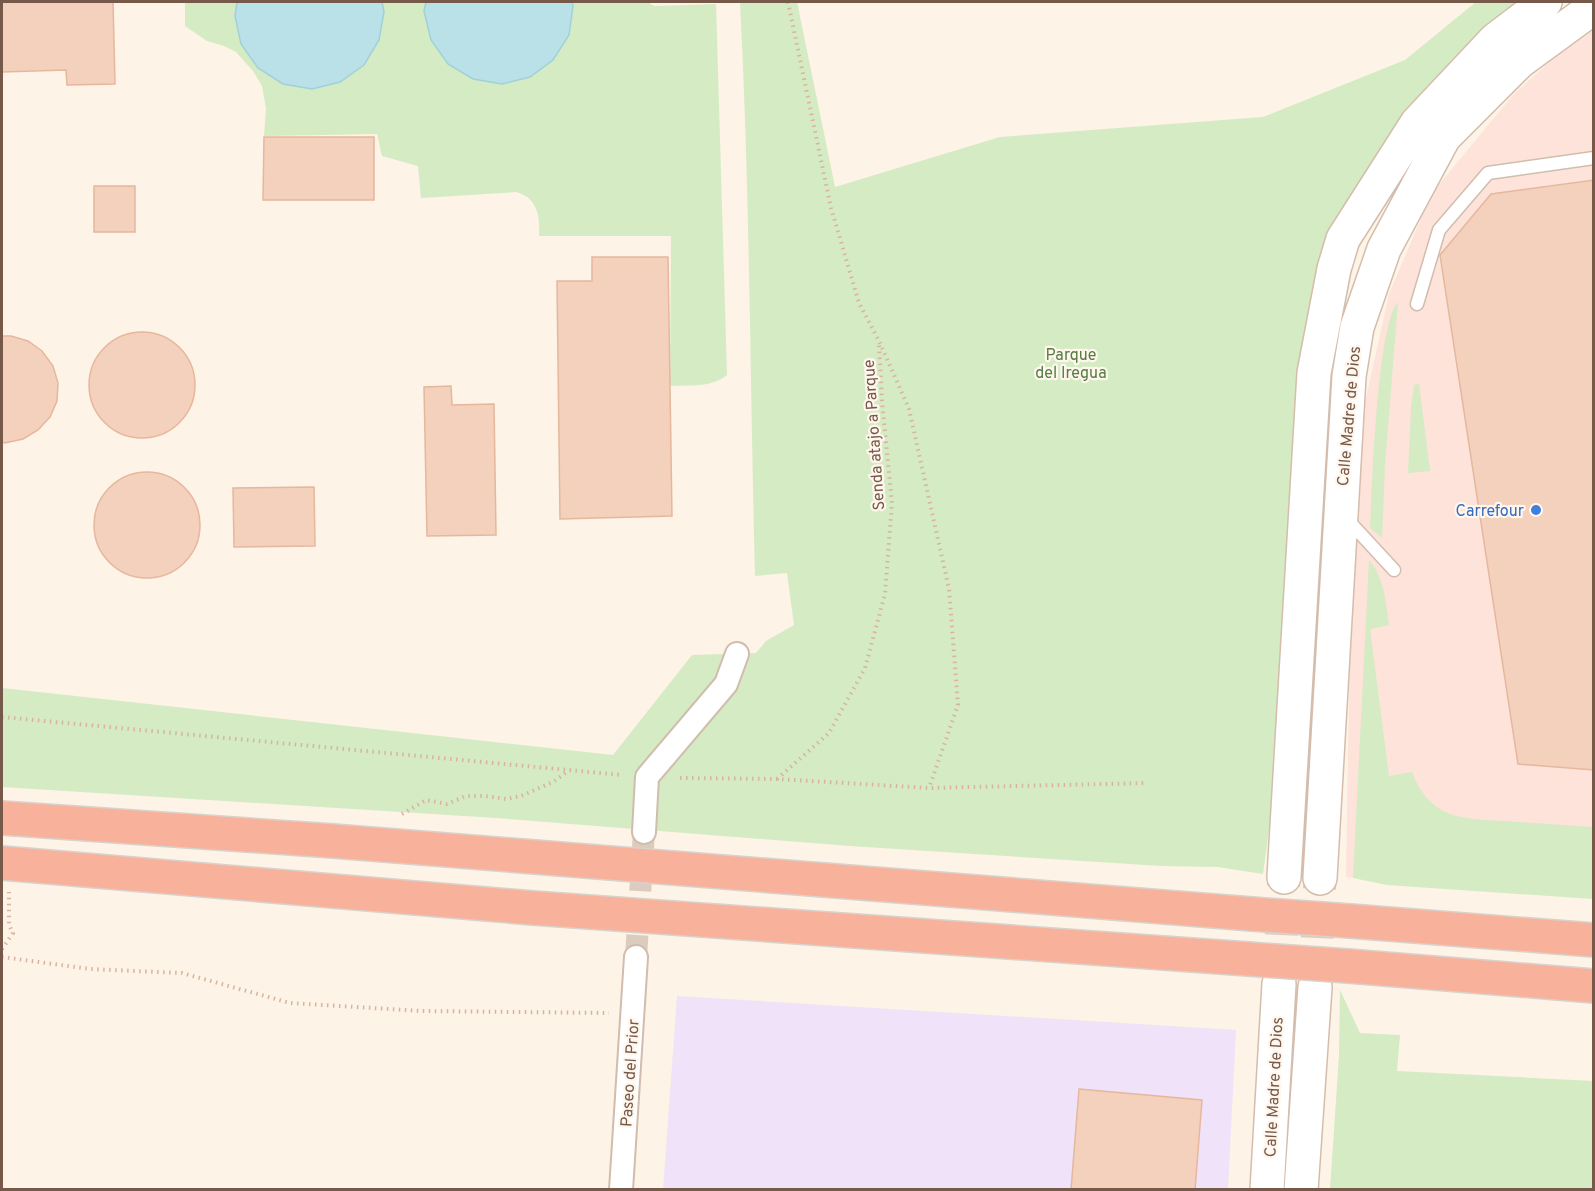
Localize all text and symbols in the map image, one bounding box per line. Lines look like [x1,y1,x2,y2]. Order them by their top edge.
street label: Calle Madre de Dios [1334,345,1366,487]
park label: Parque del Iregua [1035,346,1107,384]
street label: Senda atajo a Parque [860,359,890,511]
place label: Carrefour [1456,502,1524,522]
marker: Carrefour [1529,503,1543,517]
street label: Calle Madre de Dios [1261,1016,1289,1158]
street label: Paseo del Prior [617,1019,645,1128]

